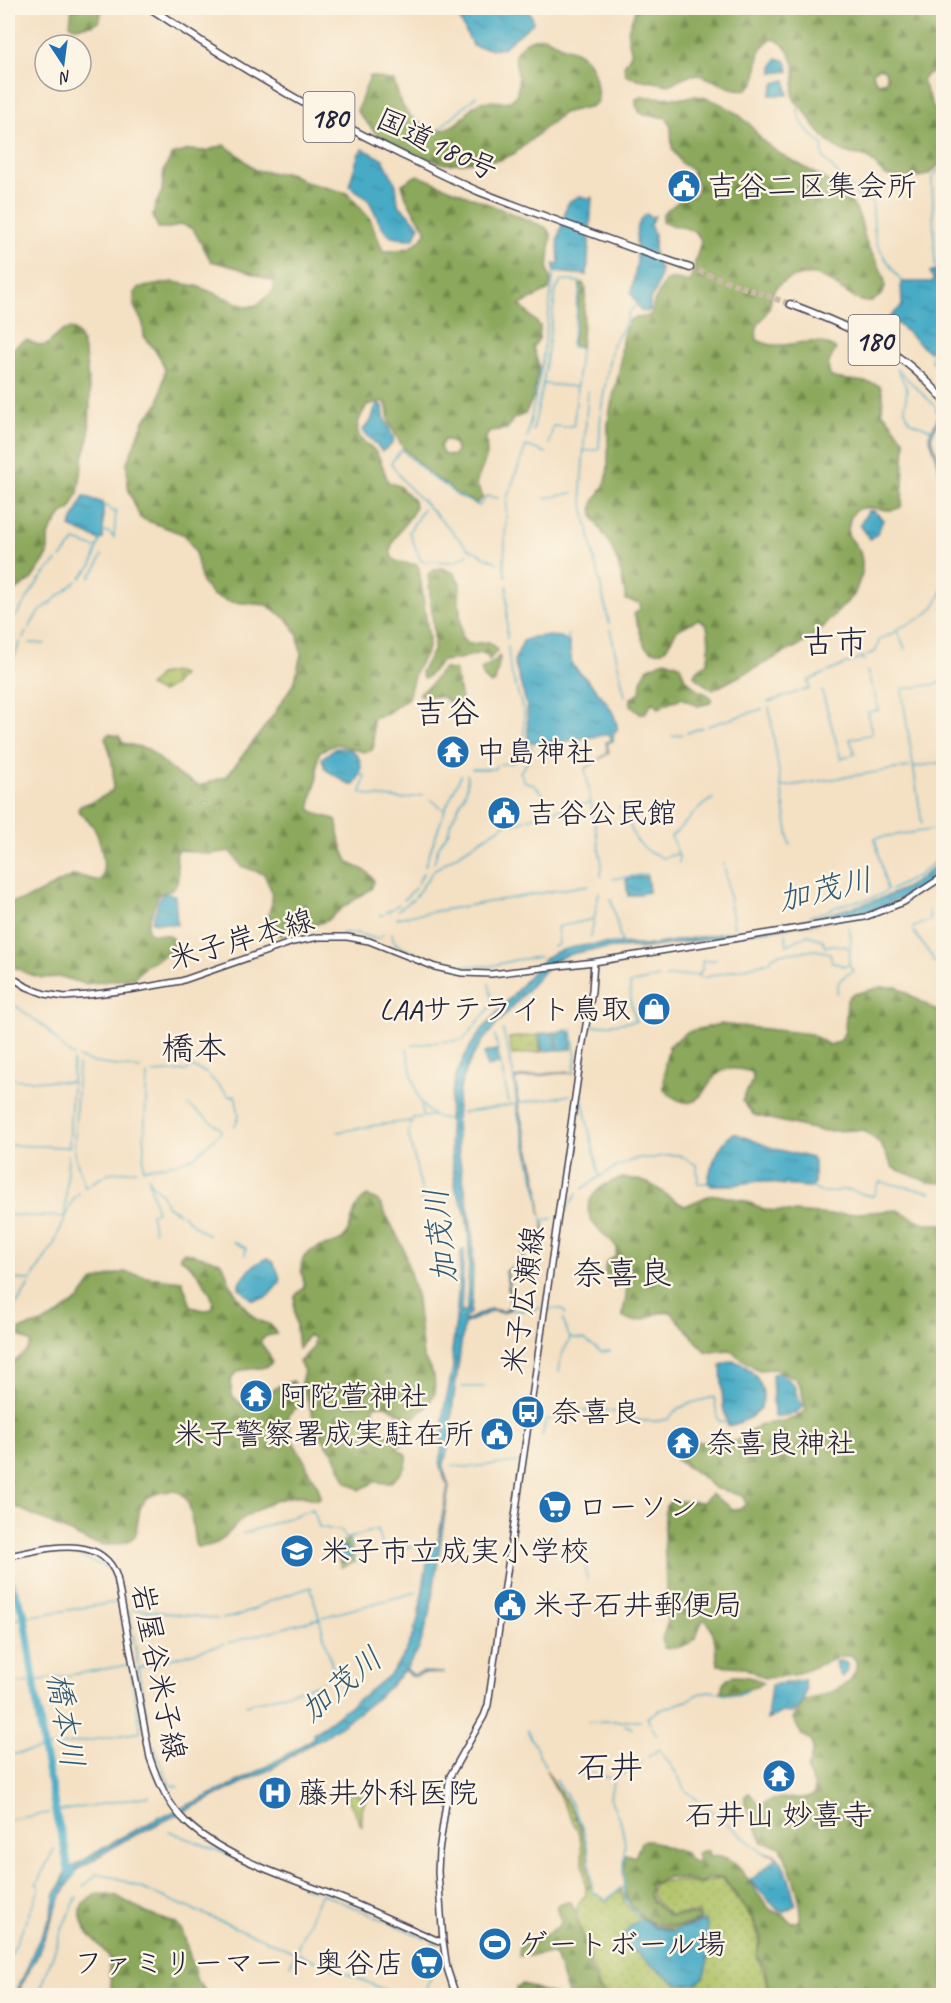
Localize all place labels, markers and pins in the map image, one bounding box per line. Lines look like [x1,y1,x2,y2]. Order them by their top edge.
place label: 吉谷二区集会所 [707,167,917,205]
public building icon: 吉谷二区集会所 [666,168,702,204]
place label: 中島神社 [476,733,596,771]
temple icon: 中島神社 [435,734,471,770]
place label: 吉谷公民館 [527,794,677,832]
public building icon: 吉谷公民館 [486,795,522,831]
place label: LAAサテライト鳥取 [379,990,631,1028]
shop icon: LAAサテライト鳥取 [636,991,672,1027]
place label: 阿陀萱神社 [279,1377,429,1415]
temple icon: 阿陀萱神社 [238,1378,274,1414]
place label: 奈喜良 [551,1393,641,1431]
bus stop icon: 奈喜良 [510,1394,546,1430]
place label: 米子警察署成実駐在所 [174,1415,474,1453]
public building icon: 米子警察署成実駐在所 [479,1416,515,1452]
place label: 奈喜良神社 [706,1424,856,1462]
temple icon: 奈喜良神社 [665,1425,701,1461]
place label: ローソン [578,1488,698,1526]
supermarket icon: ローソン [537,1489,573,1525]
place label: 米子市立成実小学校 [320,1532,590,1570]
school or university icon: 米子市立成実小学校 [279,1533,315,1569]
place label: 米子石井郵便局 [533,1586,743,1624]
public building icon: 米子石井郵便局 [492,1587,528,1623]
temple icon: 石井山 妙喜寺 [761,1758,797,1794]
place label: 藤井外科医院 [298,1774,478,1812]
hospital icon: 藤井外科医院 [257,1775,293,1811]
place label: 石井山 妙喜寺 [685,1796,873,1834]
place label: ゲートボール場 [518,1925,726,1963]
sports icon: ゲートボール場 [477,1926,513,1962]
place label: ファミリーマート奥谷店 [73,1944,404,1982]
supermarket icon: ファミリーマート奥谷店 [409,1945,445,1981]

